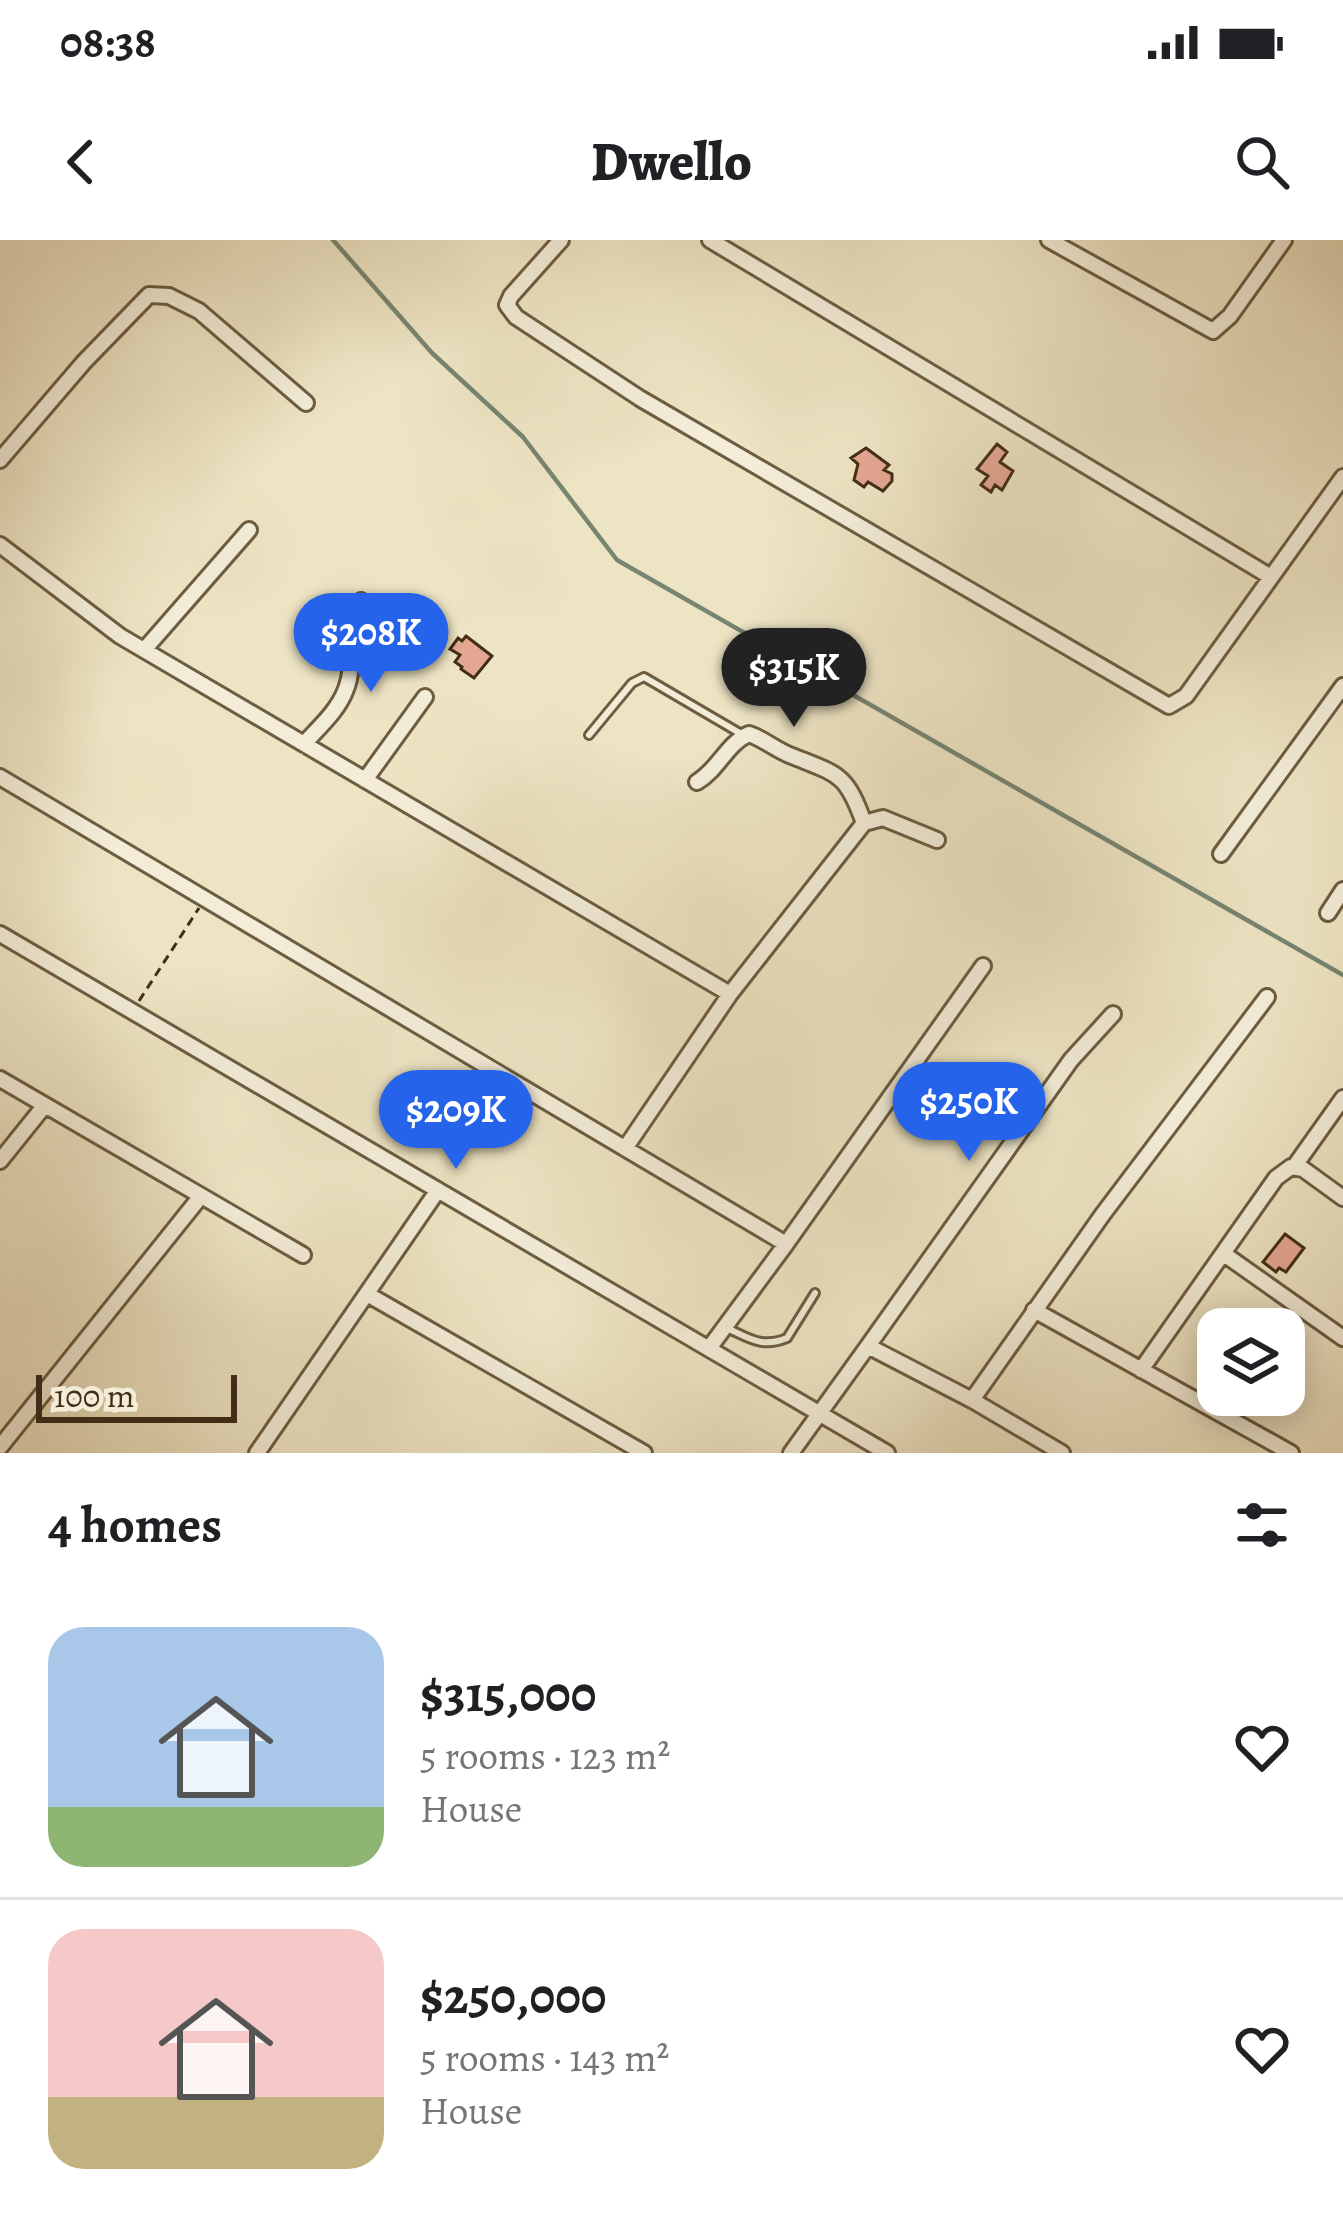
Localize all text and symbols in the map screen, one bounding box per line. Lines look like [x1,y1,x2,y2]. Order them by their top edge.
text: 08:38 [60,11,156,73]
text: Dwello [591,125,752,199]
icon: back [48,129,114,195]
icon: search [1229,129,1295,195]
pin: $208K [287,593,455,695]
text: $208K [321,605,421,658]
pin: $315K [710,628,878,730]
text: $315K [748,640,840,693]
pin: $250K [885,1062,1053,1164]
pin: $209K [372,1070,540,1172]
text: $250K [920,1074,1018,1127]
text: $209K [406,1082,506,1135]
map controls [1197,1308,1305,1416]
button: layers [1197,1308,1305,1416]
scale bar [36,1369,237,1422]
text: 100 m [54,1373,134,1418]
text: 4 homes [48,1490,222,1560]
icon: filters [1229,1492,1295,1558]
text: $315,000 [420,1659,596,1729]
icon: home [144,1675,288,1819]
icon: heart [1229,1714,1295,1780]
text: 5 rooms · 123 m² [420,1729,670,1782]
text: House [420,1782,522,1835]
text: $250,000 [420,1961,607,2031]
icon: home [144,1977,288,2121]
icon: heart [1229,2016,1295,2082]
text: 5 rooms · 143 m² [420,2031,669,2084]
text: House [420,2084,522,2137]

